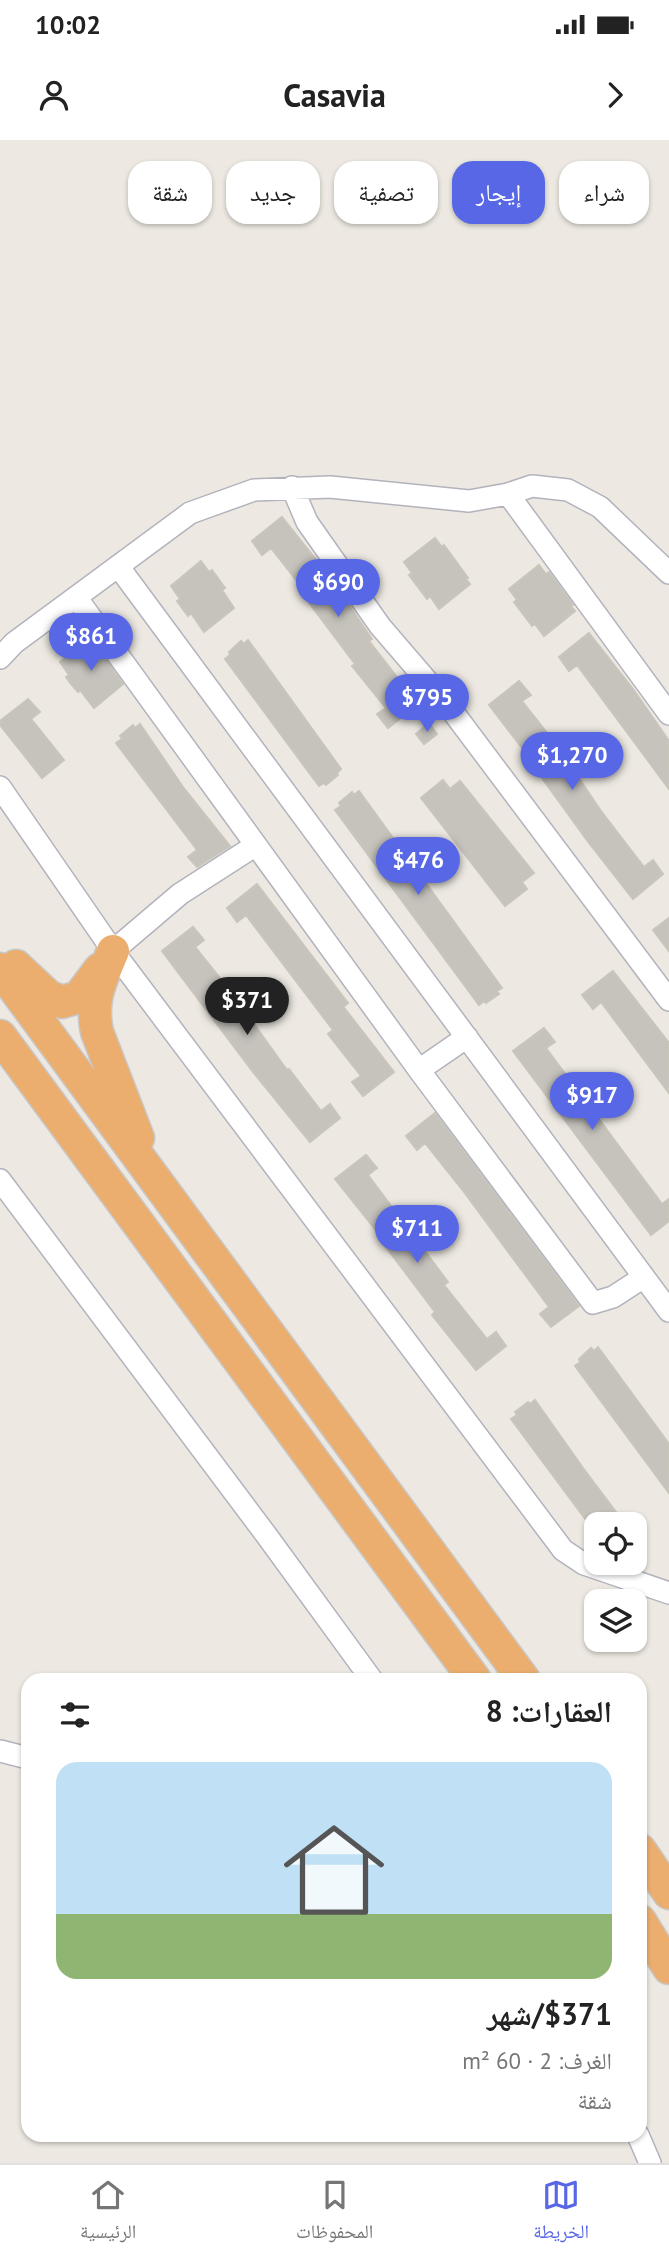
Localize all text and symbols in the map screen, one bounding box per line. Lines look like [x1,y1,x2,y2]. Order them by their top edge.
text: 10:02 [35,8,101,41]
text: Casavia [283,74,386,116]
icon: person [35,76,73,114]
icon: forward [596,76,634,114]
chip: شقة [128,161,212,224]
chip: جديد [226,161,320,224]
chip: تصفية [334,161,438,224]
chip: إيجار [452,161,545,224]
chip: شراء [559,161,649,224]
pin: $690 [297,560,379,619]
text: $690 [312,567,364,596]
pin: $861 [50,614,132,673]
text: $861 [65,621,117,650]
pin: $795 [386,674,468,734]
text: $795 [401,682,453,711]
pin: $1,270 [515,732,629,792]
text: $1,270 [536,740,608,769]
pin: $476 [377,838,459,897]
text: $476 [392,845,444,874]
pin: $371 [206,978,288,1037]
text: $371 [221,985,273,1014]
pin: $917 [551,1072,633,1132]
text: $917 [566,1080,618,1109]
pin: $711 [376,1206,458,1265]
text: $711 [391,1213,443,1242]
map controls [584,1512,647,1652]
button: locate [584,1512,647,1575]
button: layers [584,1589,647,1652]
text: العقارات: 8 [486,1691,612,1730]
icon: filters [56,1696,94,1734]
icon: home [271,1807,397,1933]
text: $371/شهر [487,1994,612,2033]
text: الغرف: 2 · 60 m² [462,2046,612,2075]
text: شقة [578,2086,612,2115]
tab: الرئيسية [80,2176,136,2250]
tab: المحفوظات [296,2176,373,2250]
tab: الخريطة [533,2176,589,2250]

